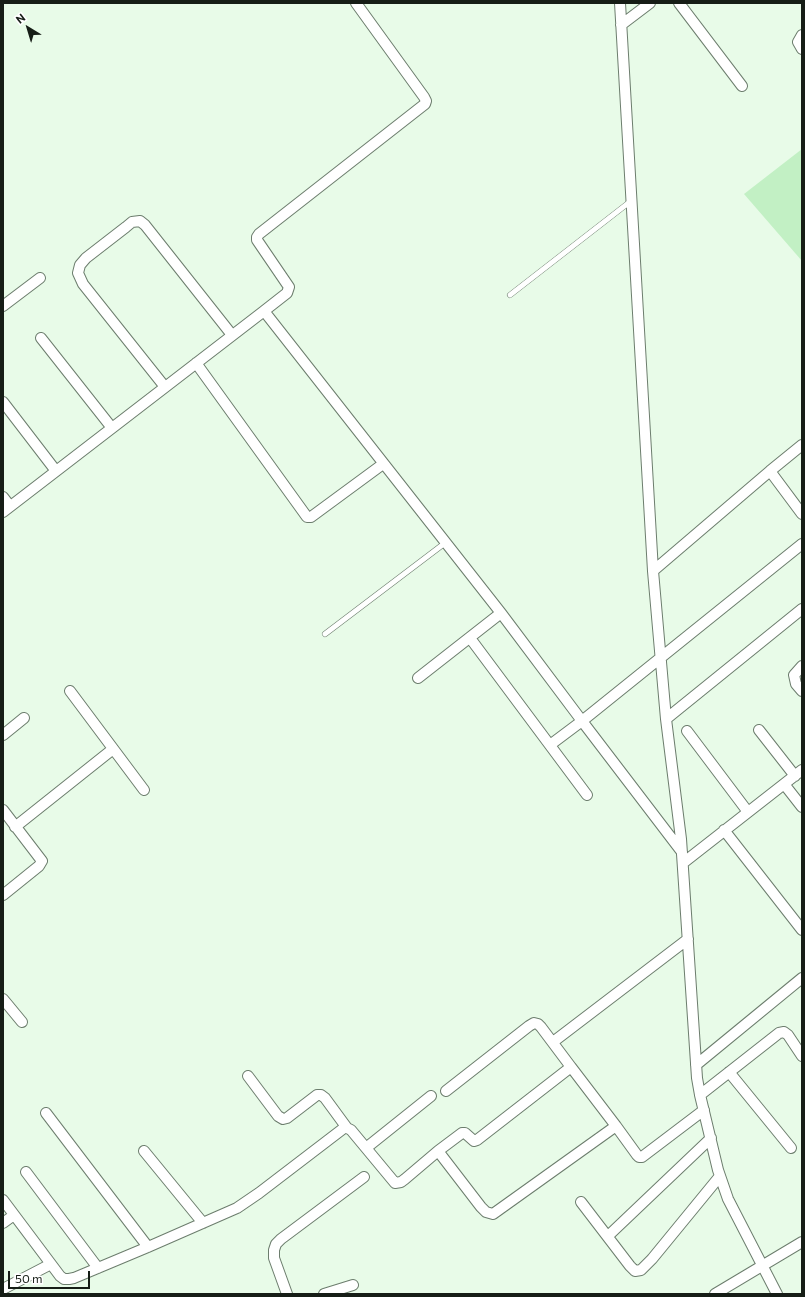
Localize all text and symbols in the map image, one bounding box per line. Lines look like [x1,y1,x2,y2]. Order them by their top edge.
north arrow [8,8,48,48]
text: N [13,10,28,26]
scale bar [10,1263,92,1289]
text: 50 m [15,1271,43,1285]

